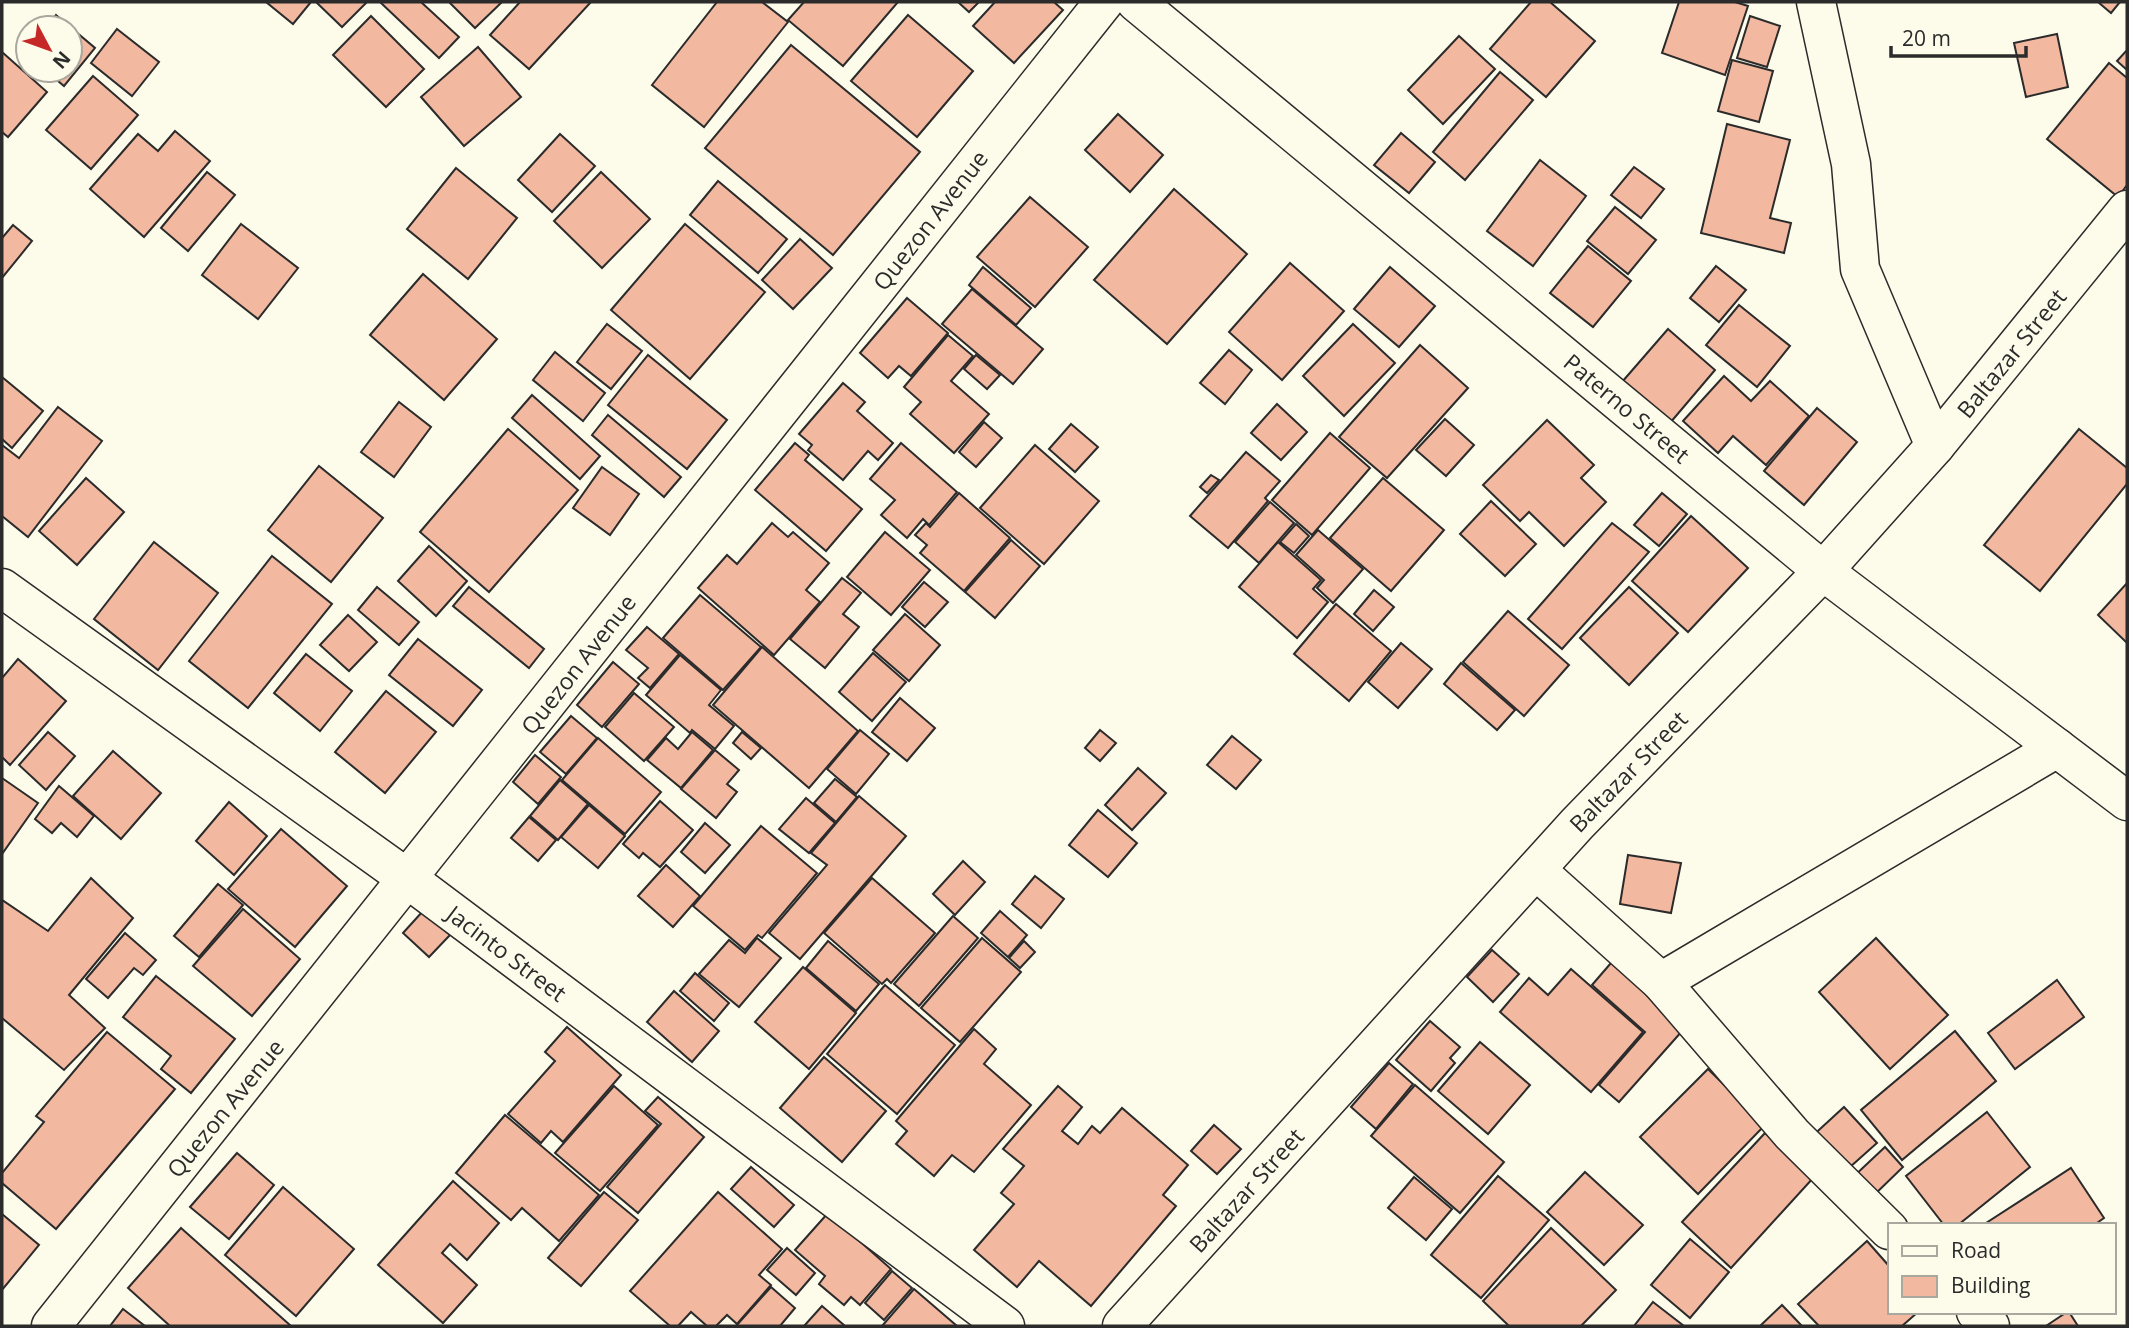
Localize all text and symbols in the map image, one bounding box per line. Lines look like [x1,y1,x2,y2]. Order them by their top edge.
north arrow [14,14,84,84]
scale bar [1891,14,2026,58]
text: 20 m [1902,24,1951,52]
text: N [47,46,77,75]
street label: Quezon Avenue [865,143,995,297]
street label: Baltazar Street [1949,282,2073,424]
street label: Paterno Street [1557,346,1697,470]
street label: Quezon Avenue [513,587,643,741]
street label: Baltazar Street [1562,703,1694,839]
street label: Jacinto Street [439,896,573,1009]
street label: Quezon Avenue [159,1032,291,1184]
street label: Baltazar Street [1181,1121,1311,1259]
legend [1888,1223,2115,1314]
text: Road [1951,1236,2001,1264]
text: Building [1951,1271,2030,1299]

